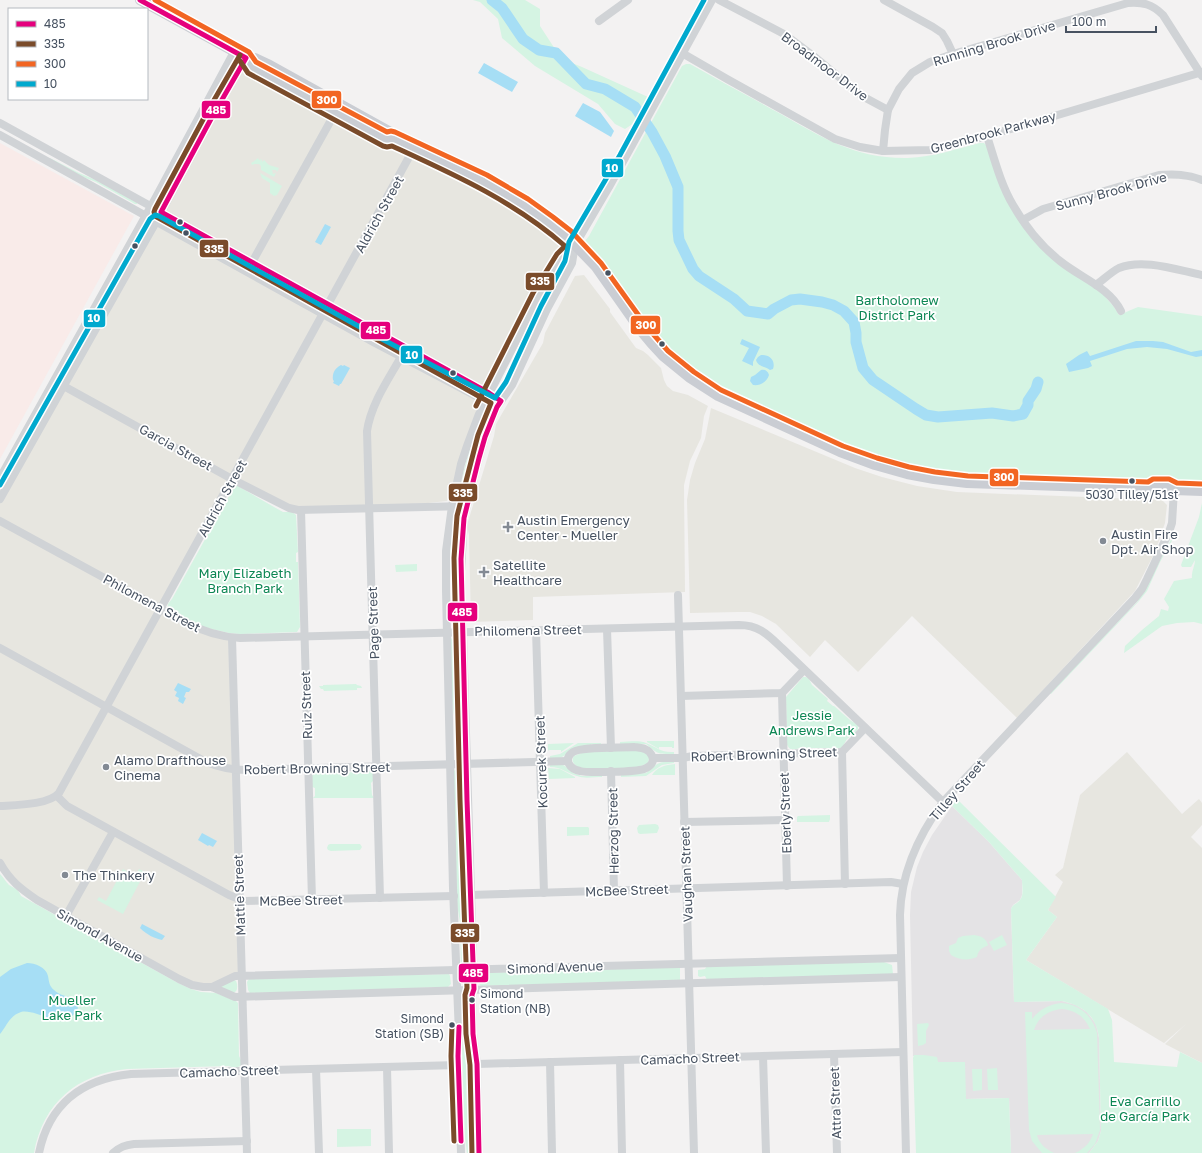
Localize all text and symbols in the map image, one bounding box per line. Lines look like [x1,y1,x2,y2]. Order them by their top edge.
legend [8,8,148,100]
scale bar [1066,8,1156,34]
text: 100 m [1072,14,1106,29]
text: 485 [44,16,66,31]
street label: Running Brook Drive [931,17,1057,69]
street label: Broadmoor Drive [778,28,872,104]
text: 335 [44,36,65,51]
text: 300 [44,56,66,71]
text: 10 [44,76,57,91]
line badge: 300 [311,90,342,109]
text: 300 [316,93,338,106]
line badge: 485 [201,100,231,119]
text: 485 [206,103,227,116]
street label: Greenbrook Parkway [929,107,1058,156]
line badge: 10 [601,158,624,178]
text: 10 [606,161,618,174]
street label: Sunny Brook Drive [1054,168,1168,214]
street label: Aldrich Street [351,173,407,255]
unlabelled marker [175,217,185,227]
unlabelled marker [181,228,191,238]
line badge: 335 [199,239,229,258]
unlabelled marker [130,241,140,251]
text: 335 [204,242,224,255]
unlabelled marker [603,268,613,278]
line badge: 335 [525,272,555,291]
text: 335 [530,274,550,287]
park label: Bartholomew District Park [855,292,939,323]
line badge: 10 [83,309,106,328]
text: 10 [88,311,100,324]
line badge: 300 [630,315,661,335]
text: 300 [635,318,657,331]
line badge: 485 [360,321,391,340]
text: 485 [366,323,387,336]
unlabelled marker [657,339,667,349]
line badge: 10 [400,345,423,364]
text: 10 [406,348,418,361]
unlabelled marker [448,368,458,378]
street label: Garcia Street [137,420,215,474]
street label: Aldrich Street [194,457,250,539]
line badge: 300 [989,468,1019,487]
text: 300 [993,470,1015,483]
marker: 5030 Tilley/51st [1127,476,1137,486]
line badge: 335 [448,483,478,502]
text: 335 [453,486,473,499]
place label: 5030 Tilley/51st [1085,487,1179,502]
place label: Austin Emergency Center - Mueller [517,512,630,543]
marker: Austin Emergency Center - Mueller [502,521,514,533]
place label: Austin Fire Dpt. Air Shop [1111,526,1193,557]
marker: Austin Fire Dpt. Air Shop [1098,536,1108,546]
place label: Satellite Healthcare [493,557,562,588]
park label: Mary Elizabeth Branch Park [199,565,291,596]
marker: Satellite Healthcare [478,566,490,578]
street label: Philomena Street [101,571,203,635]
street label: Page Street [364,586,382,660]
line badge: 485 [447,602,478,622]
text: 485 [452,605,473,618]
street label: Philomena Street [474,621,582,639]
street label: Ruiz Street [297,671,315,739]
park label: Jessie Andrews Park [769,707,856,738]
street label: Kocurek Street [531,715,551,809]
street label: Robert Browning Street [690,743,838,765]
place label: Alamo Drafthouse Cinema [114,752,226,783]
street label: Tilley Street [926,756,988,824]
street label: Robert Browning Street [243,759,391,777]
marker: Alamo Drafthouse Cinema [101,762,111,772]
street label: Eberly Street [776,772,794,854]
street label: Herzog Street [604,787,622,875]
street label: Vaughan Street [676,826,696,922]
street label: Mattie Street [230,854,248,936]
place label: The Thinkery [73,867,155,883]
marker: The Thinkery [60,870,70,880]
street label: McBee Street [585,881,669,899]
street label: McBee Street [259,891,343,909]
street label: Simond Avenue [54,905,146,965]
line badge: 335 [450,923,480,943]
text: 335 [455,926,475,939]
street label: Simond Avenue [507,957,603,977]
line badge: 485 [458,963,489,983]
text: 485 [463,966,484,979]
place label: Simond Station (NB) [480,986,551,1016]
park label: Mueller Lake Park [42,992,103,1023]
marker: Simond Station (NB) [467,995,477,1005]
place label: Simond Station (SB) [375,1011,444,1041]
marker: Simond Station (SB) [447,1020,457,1030]
street label: Camacho Street [640,1048,740,1068]
street label: Camacho Street [179,1061,279,1081]
street label: Attra Street [826,1067,844,1139]
park label: Eva Carrillo de García Park [1100,1093,1190,1124]

